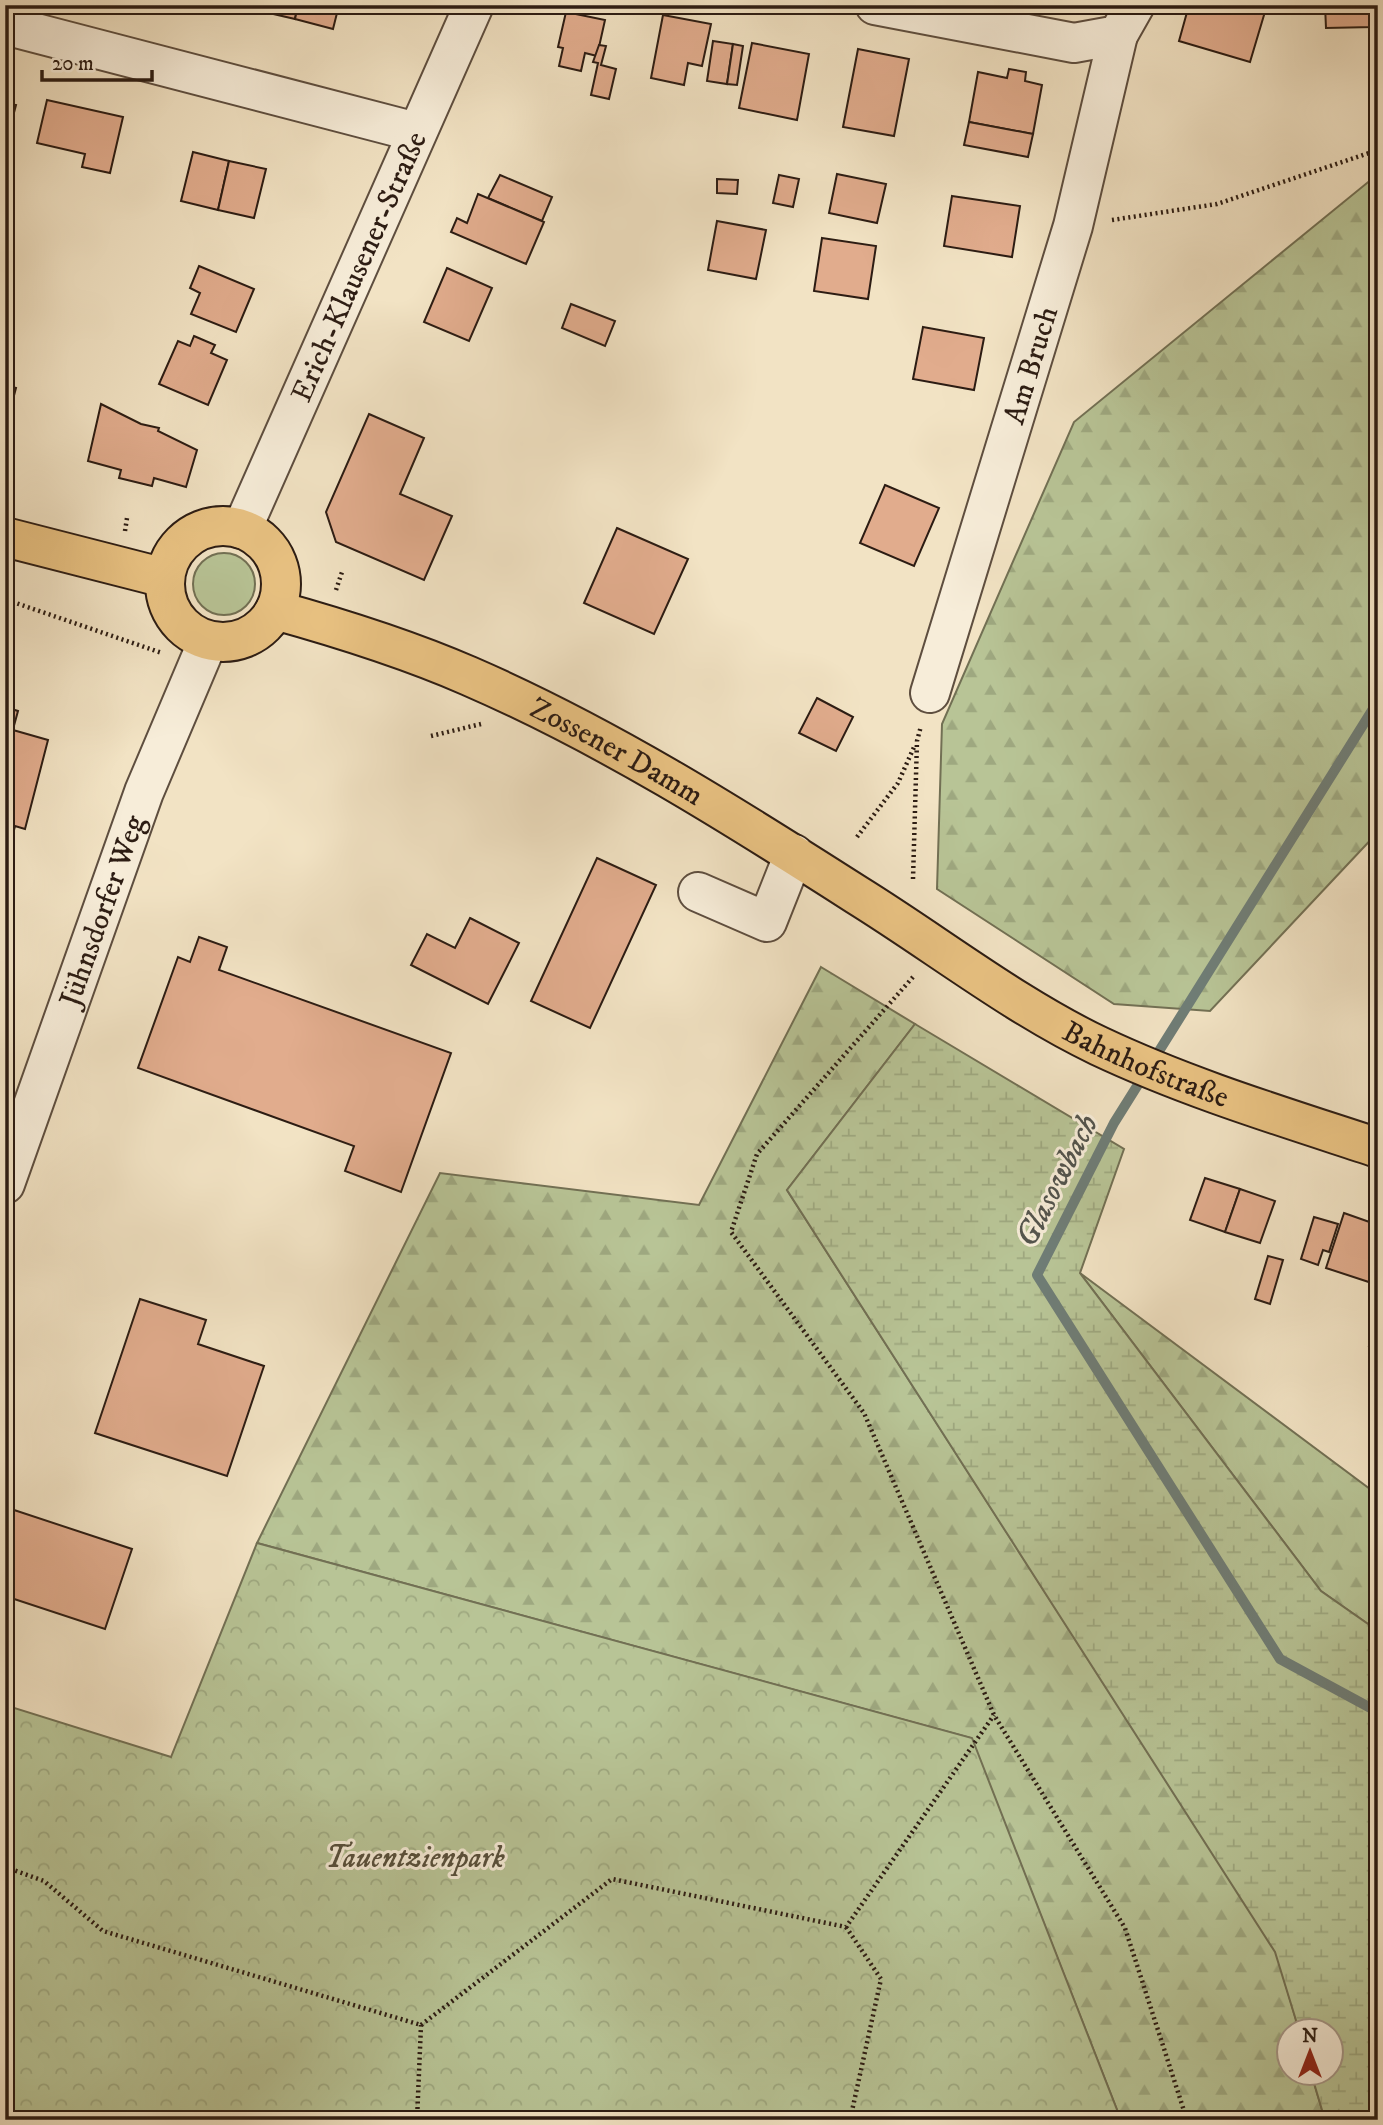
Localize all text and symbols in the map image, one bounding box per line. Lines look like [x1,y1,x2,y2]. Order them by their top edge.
scale bar [42,38,152,82]
text: 20 m [52,51,94,77]
street label: Erich-Klausener-Straße [284,126,436,408]
street label: Am Bruch [996,302,1067,429]
street label: Zossener Damm [524,690,710,815]
street label: Jühnsdorfer Weg [51,810,154,1015]
street label: Bahnhofstraße [1056,1014,1233,1117]
water label: Glasowbach [1007,1108,1108,1254]
park label: Tauentzienpark [325,1840,505,1877]
north arrow [1274,2016,1344,2086]
text: N [1302,2025,1318,2048]

